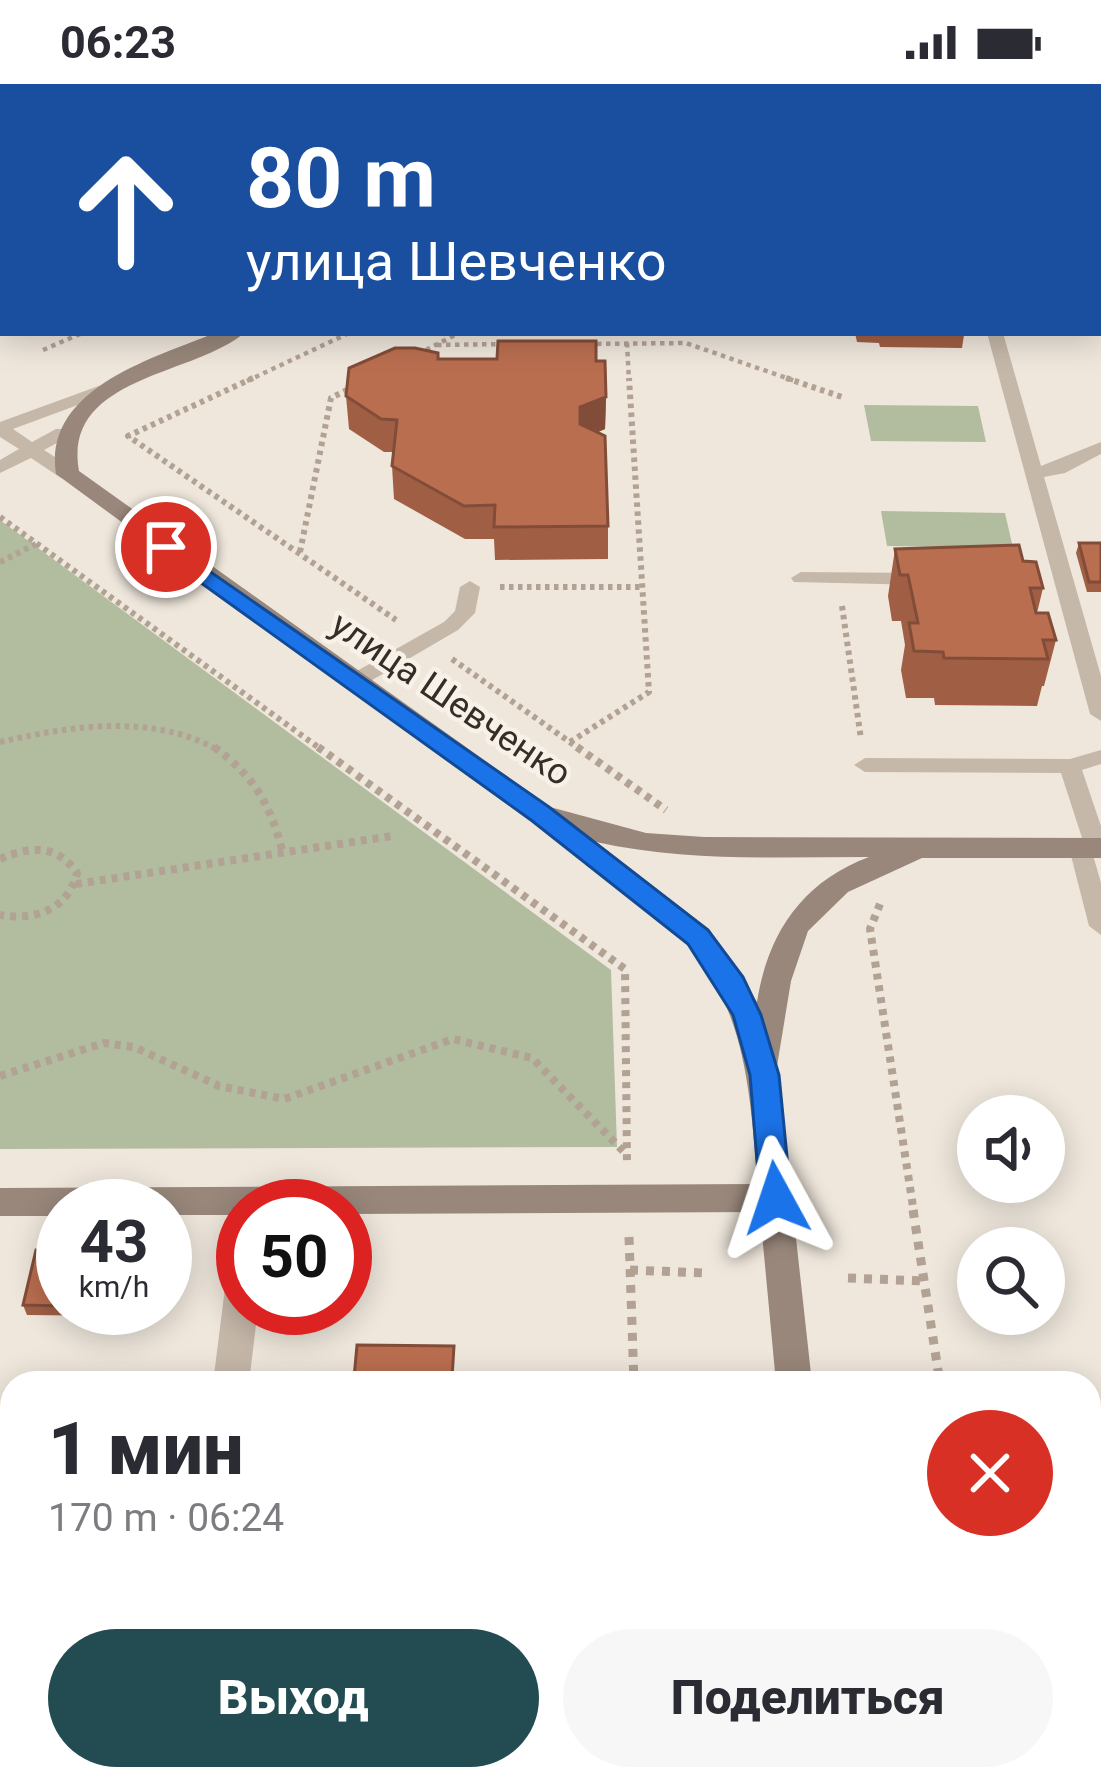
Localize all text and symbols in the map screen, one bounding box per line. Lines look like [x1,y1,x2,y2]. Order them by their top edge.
text: 06:23 [60,16,176,69]
text: 80 m [246,129,436,228]
icon: ahead [48,132,204,288]
text: улица Шевченко [246,230,667,293]
pin [115,496,217,598]
icon: arrive [133,514,199,580]
street label: улица Шевченко [323,603,579,795]
map controls [957,1095,1065,1335]
button: sound [957,1095,1065,1203]
position arrow [713,1135,839,1261]
speed limit sign: 50 [216,1179,372,1335]
text: 43 [80,1206,148,1277]
button: search [957,1227,1065,1335]
text: km/h [79,1269,149,1304]
text: 1 мин [48,1407,244,1492]
button: close [927,1410,1053,1536]
text: 170 m · 06:24 [48,1495,284,1541]
button: Выход [48,1629,539,1767]
button: Поделиться [563,1629,1053,1767]

